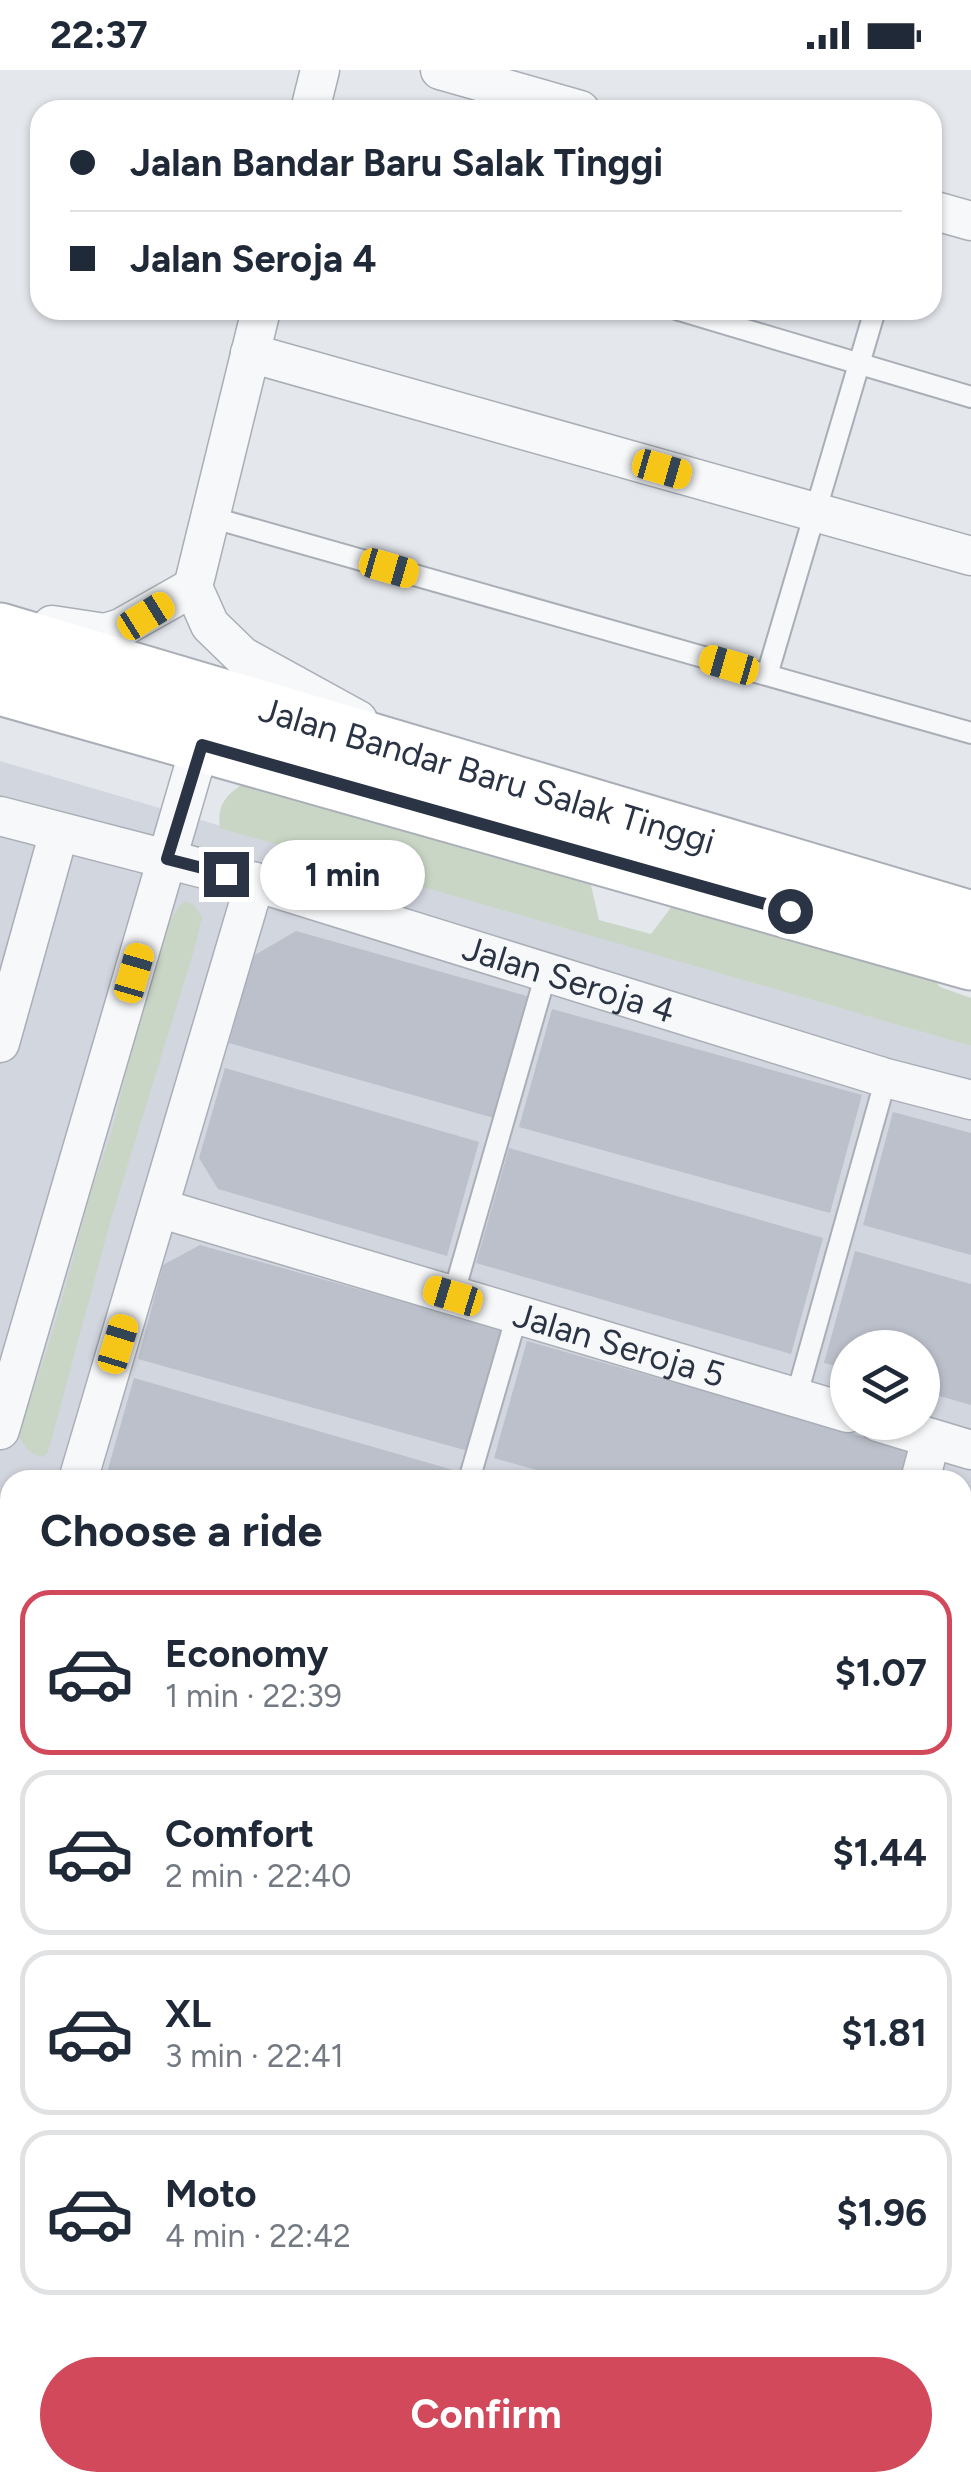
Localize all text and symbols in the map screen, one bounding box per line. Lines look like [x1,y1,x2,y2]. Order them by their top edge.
text: 22:37 [50,12,148,58]
text: Jalan Bandar Baru Salak Tinggi [130,140,663,186]
text: Jalan Seroja 4 [130,236,376,282]
car [629,446,695,492]
car [356,545,422,591]
car [113,587,179,645]
car [696,642,762,688]
street label: Jalan Bandar Baru Salak Tinggi [254,688,720,863]
callout: 1 min [261,839,426,909]
route end [204,852,249,897]
text: 1 min [305,856,380,894]
route start [768,889,813,934]
street label: Jalan Seroja 4 [457,927,680,1032]
car [111,940,157,1006]
car [420,1273,486,1319]
street label: Jalan Seroja 5 [508,1294,730,1396]
car [95,1311,141,1377]
map controls [830,1330,940,1440]
button: layers [830,1330,940,1440]
text: Choose a ride [40,1503,322,1557]
icon: car [45,1628,135,1718]
text: Economy [165,1631,328,1677]
text: $1.07 [835,1650,927,1696]
text: 1 min · 22:39 [165,1677,342,1715]
icon: car [45,1808,135,1898]
text: Comfort [165,1811,314,1857]
text: $1.44 [832,1830,927,1876]
text: 2 min · 22:40 [165,1857,352,1895]
icon: car [45,1988,135,2078]
text: XL [165,1991,211,2037]
text: $1.81 [841,2010,927,2056]
text: 3 min · 22:41 [165,2037,344,2075]
icon: car [45,2168,135,2258]
text: Moto [165,2171,257,2217]
text: $1.96 [836,2190,927,2236]
text: 4 min · 22:42 [165,2217,351,2255]
button: Confirm [40,2357,932,2472]

